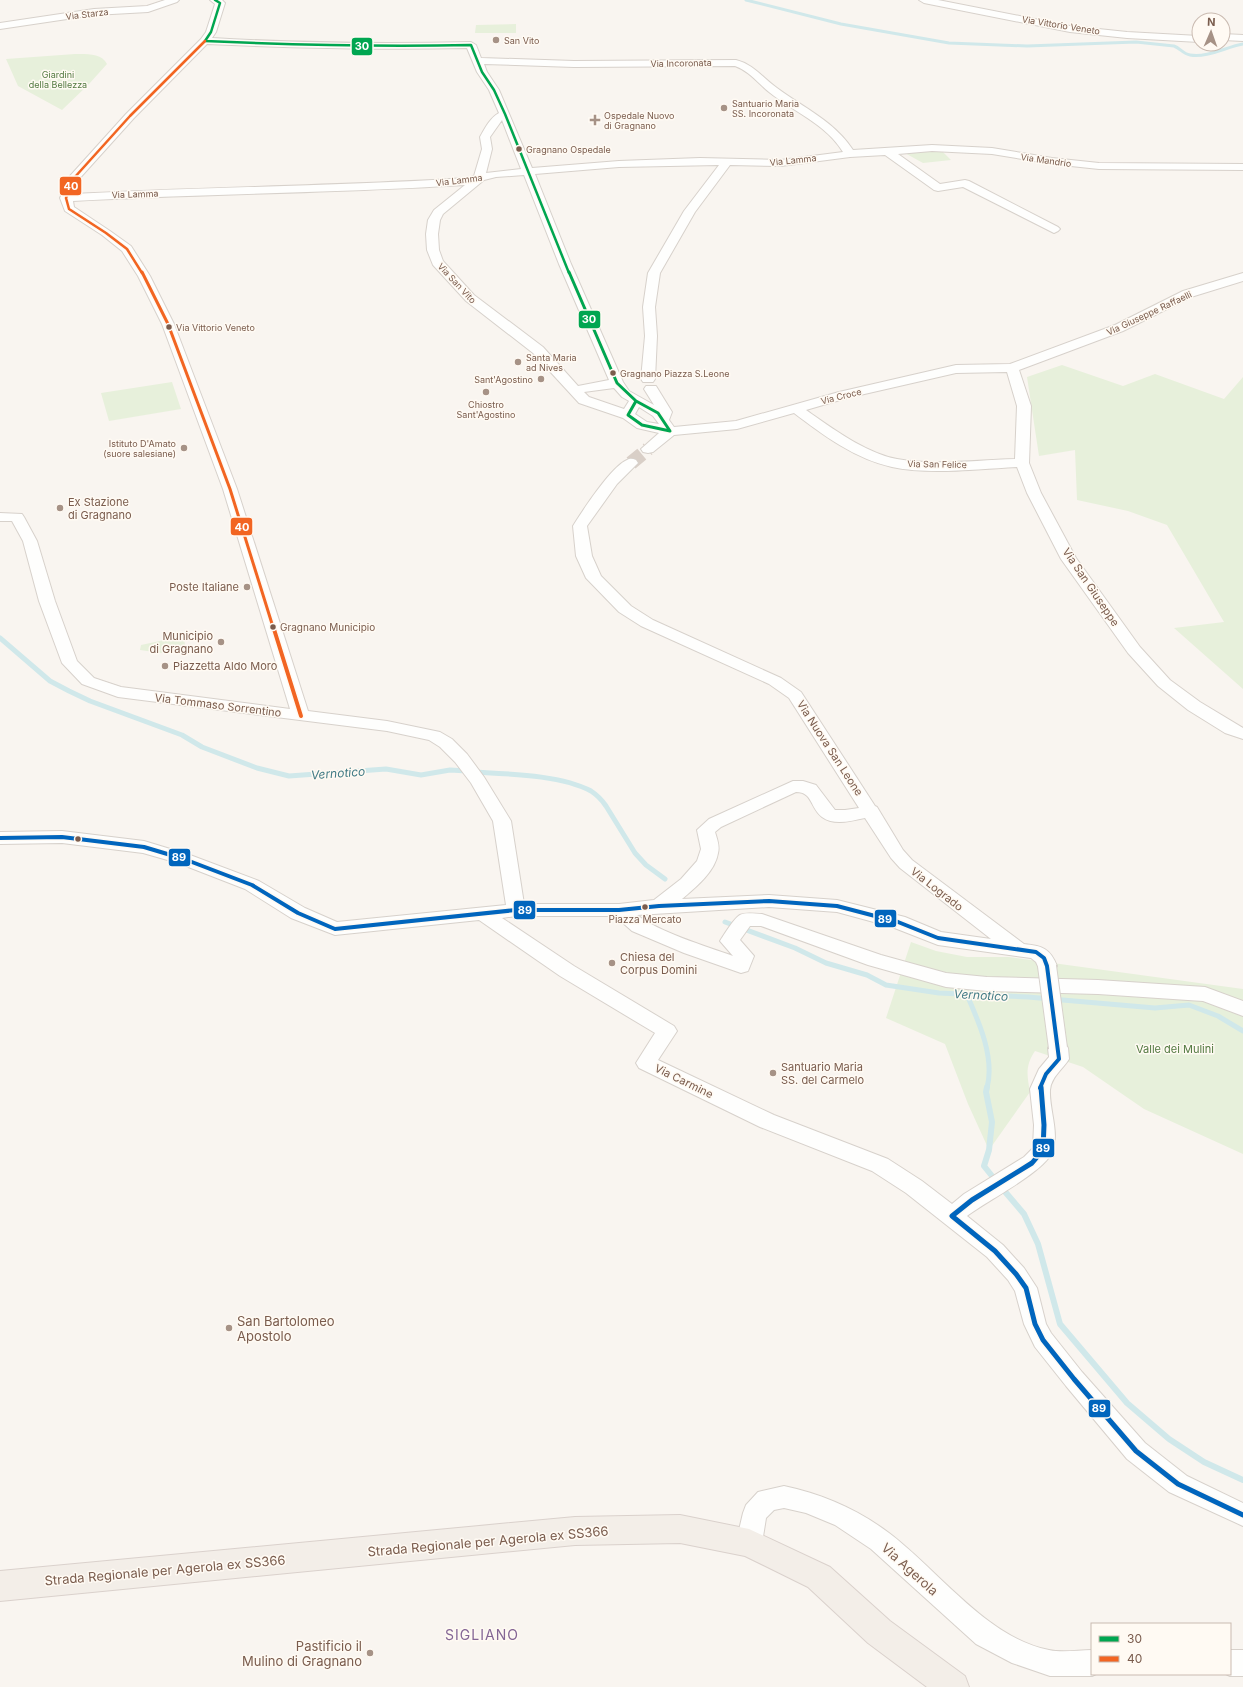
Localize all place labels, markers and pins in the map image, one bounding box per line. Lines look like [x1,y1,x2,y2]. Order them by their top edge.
marker: San Vito [491,35,501,45]
place label: San Vito [504,35,539,46]
place label: Santuario Maria SS. Incoronata [732,98,799,119]
marker: Santuario Maria SS. Incoronata [719,103,729,113]
place label: Ospedale Nuovo di Gragnano [604,110,675,131]
marker: Ospedale Nuovo di Gragnano [589,114,601,126]
marker: Gragnano Ospedale [514,144,524,154]
place label: Gragnano Ospedale [526,144,611,155]
marker: Via Vittorio Veneto [164,322,174,332]
place label: Via Vittorio Veneto [176,322,255,333]
place label: Santa Maria ad Nives [526,352,577,373]
marker: Santa Maria ad Nives [513,357,523,367]
marker: Gragnano Piazza S.Leone [608,368,618,378]
place label: Gragnano Piazza S.Leone [620,368,729,379]
place label: Sant'Agostino [474,374,533,385]
marker: Sant'Agostino [536,374,546,384]
marker: Chiostro Sant'Agostino [481,387,491,397]
place label: Chiostro Sant'Agostino [457,399,515,420]
place label: Istituto D'Amato (suore salesiane) [103,438,176,459]
marker: Istituto D'Amato (suore salesiane) [179,443,189,453]
place label: Ex Stazione di Gragnano [68,495,132,522]
marker: Ex Stazione di Gragnano [55,503,65,513]
place label: Poste Italiane [169,580,239,594]
marker: Poste Italiane [242,582,252,592]
place label: Gragnano Municipio [280,621,375,633]
marker: Gragnano Municipio [268,622,278,632]
place label: Municipio di Gragnano [149,629,213,656]
marker: Municipio di Gragnano [216,637,226,647]
place label: Piazzetta Aldo Moro [173,659,278,673]
marker: Piazzetta Aldo Moro [160,661,170,671]
unlabelled marker [73,834,83,844]
marker: Piazza Mercato [640,902,650,912]
place label: Piazza Mercato [609,913,681,925]
place label: Chiesa del Corpus Domini [620,950,697,977]
marker: Chiesa del Corpus Domini [607,958,617,968]
place label: Santuario Maria SS. del Carmelo [781,1060,865,1087]
marker: Santuario Maria SS. del Carmelo [768,1068,778,1078]
place label: San Bartolomeo Apostolo [237,1313,335,1344]
marker: San Bartolomeo Apostolo [224,1323,234,1333]
place label: Pastificio il Mulino di Gragnano [242,1638,362,1669]
marker: Pastificio il Mulino di Gragnano [365,1648,375,1658]

